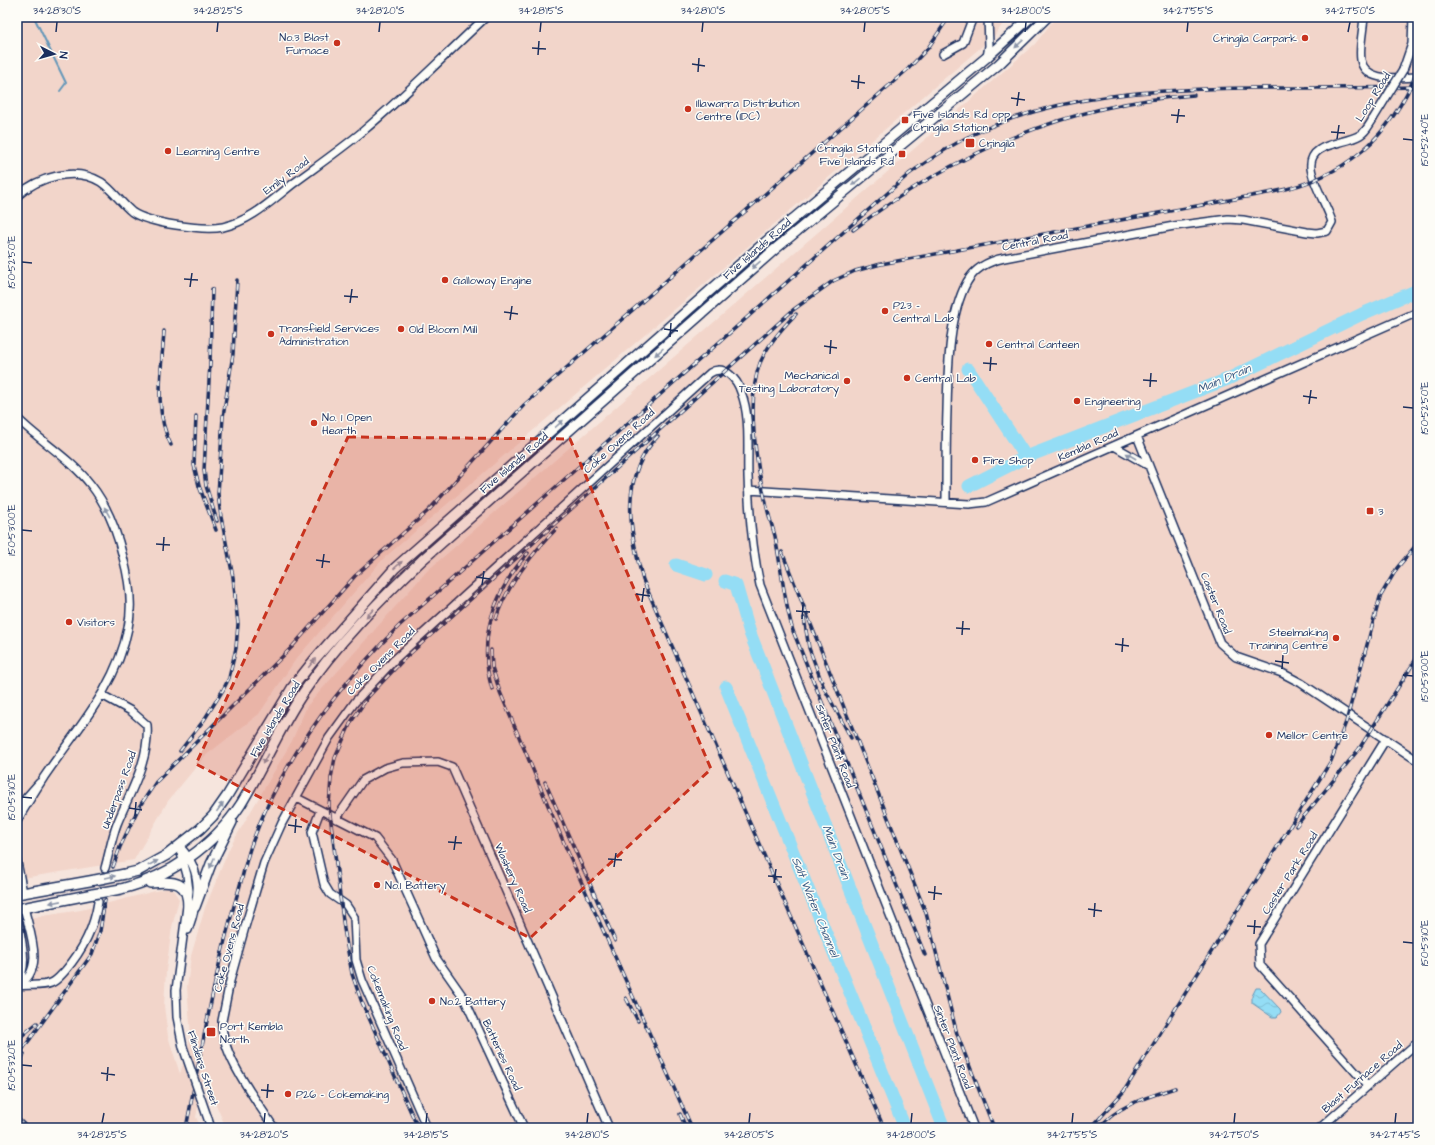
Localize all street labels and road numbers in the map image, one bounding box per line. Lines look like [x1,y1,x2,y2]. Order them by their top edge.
street label: Loop Road [1352,69,1394,125]
street label: Emily Road [260,153,313,199]
street label: Five Islands Road [720,215,795,283]
street label: Central Road [1001,227,1070,255]
street label: Coke Ovens Road [580,405,658,477]
street label: Kembla Road [1056,425,1121,465]
street label: Five Islands Road [477,429,552,497]
street label: Caster Road [1197,570,1235,636]
street label: Coke Ovens Road [344,623,419,698]
street label: Five Islands Road [246,678,304,760]
street label: Sinter Plant Road [812,702,858,791]
street label: Underpass Road [98,749,140,831]
street label: Caster Park Road [1258,828,1322,917]
street label: Washery Road [490,841,535,916]
street label: Coke Ovens Road [210,902,248,994]
street label: Cokemaking Road [362,963,411,1053]
street label: Sinter Plant Road [930,1003,976,1092]
street label: Batteries Road [479,1017,525,1093]
street label: Flinders Street [184,1029,222,1108]
street label: Blast Furnace Road [1318,1037,1406,1116]

